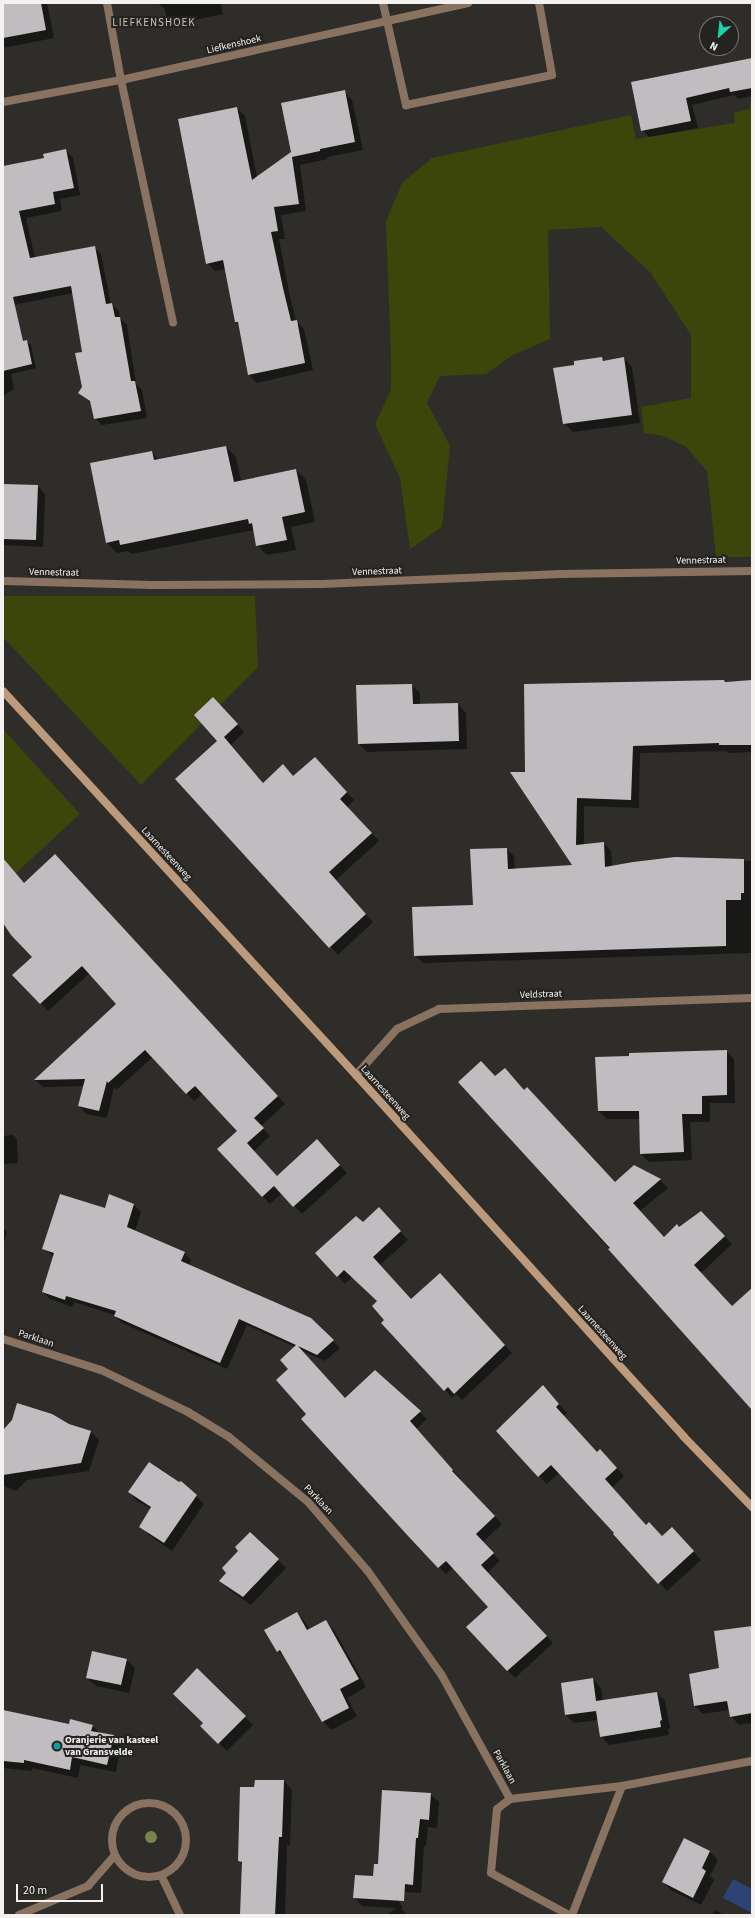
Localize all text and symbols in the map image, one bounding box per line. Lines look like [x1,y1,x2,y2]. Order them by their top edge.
district label: LIEFKENSHOEK [112,16,196,30]
north arrow [699,16,739,56]
street label: Liefkenshoek [206,33,262,57]
text: N [707,38,720,55]
street label: Vennestraat [676,555,726,567]
street label: Vennestraat [352,565,402,579]
street label: Vennestraat [29,567,79,579]
street label: Laarnesteenweg [138,825,194,883]
street label: Veldstraat [520,988,562,1002]
street label: Laarnesteenweg [358,1064,412,1122]
street label: Laarnesteenweg [575,1304,629,1362]
street label: Parklaan [17,1328,55,1350]
street label: Parklaan [301,1483,335,1517]
place label: Oranjerie van kasteel van Gransvelde [65,1734,158,1758]
marker: Oranjerie van kasteel van Gransvelde [52,1741,62,1751]
street label: Parklaan [490,1748,518,1786]
scale bar [18,1876,105,1902]
text: 20 m [23,1882,47,1899]

